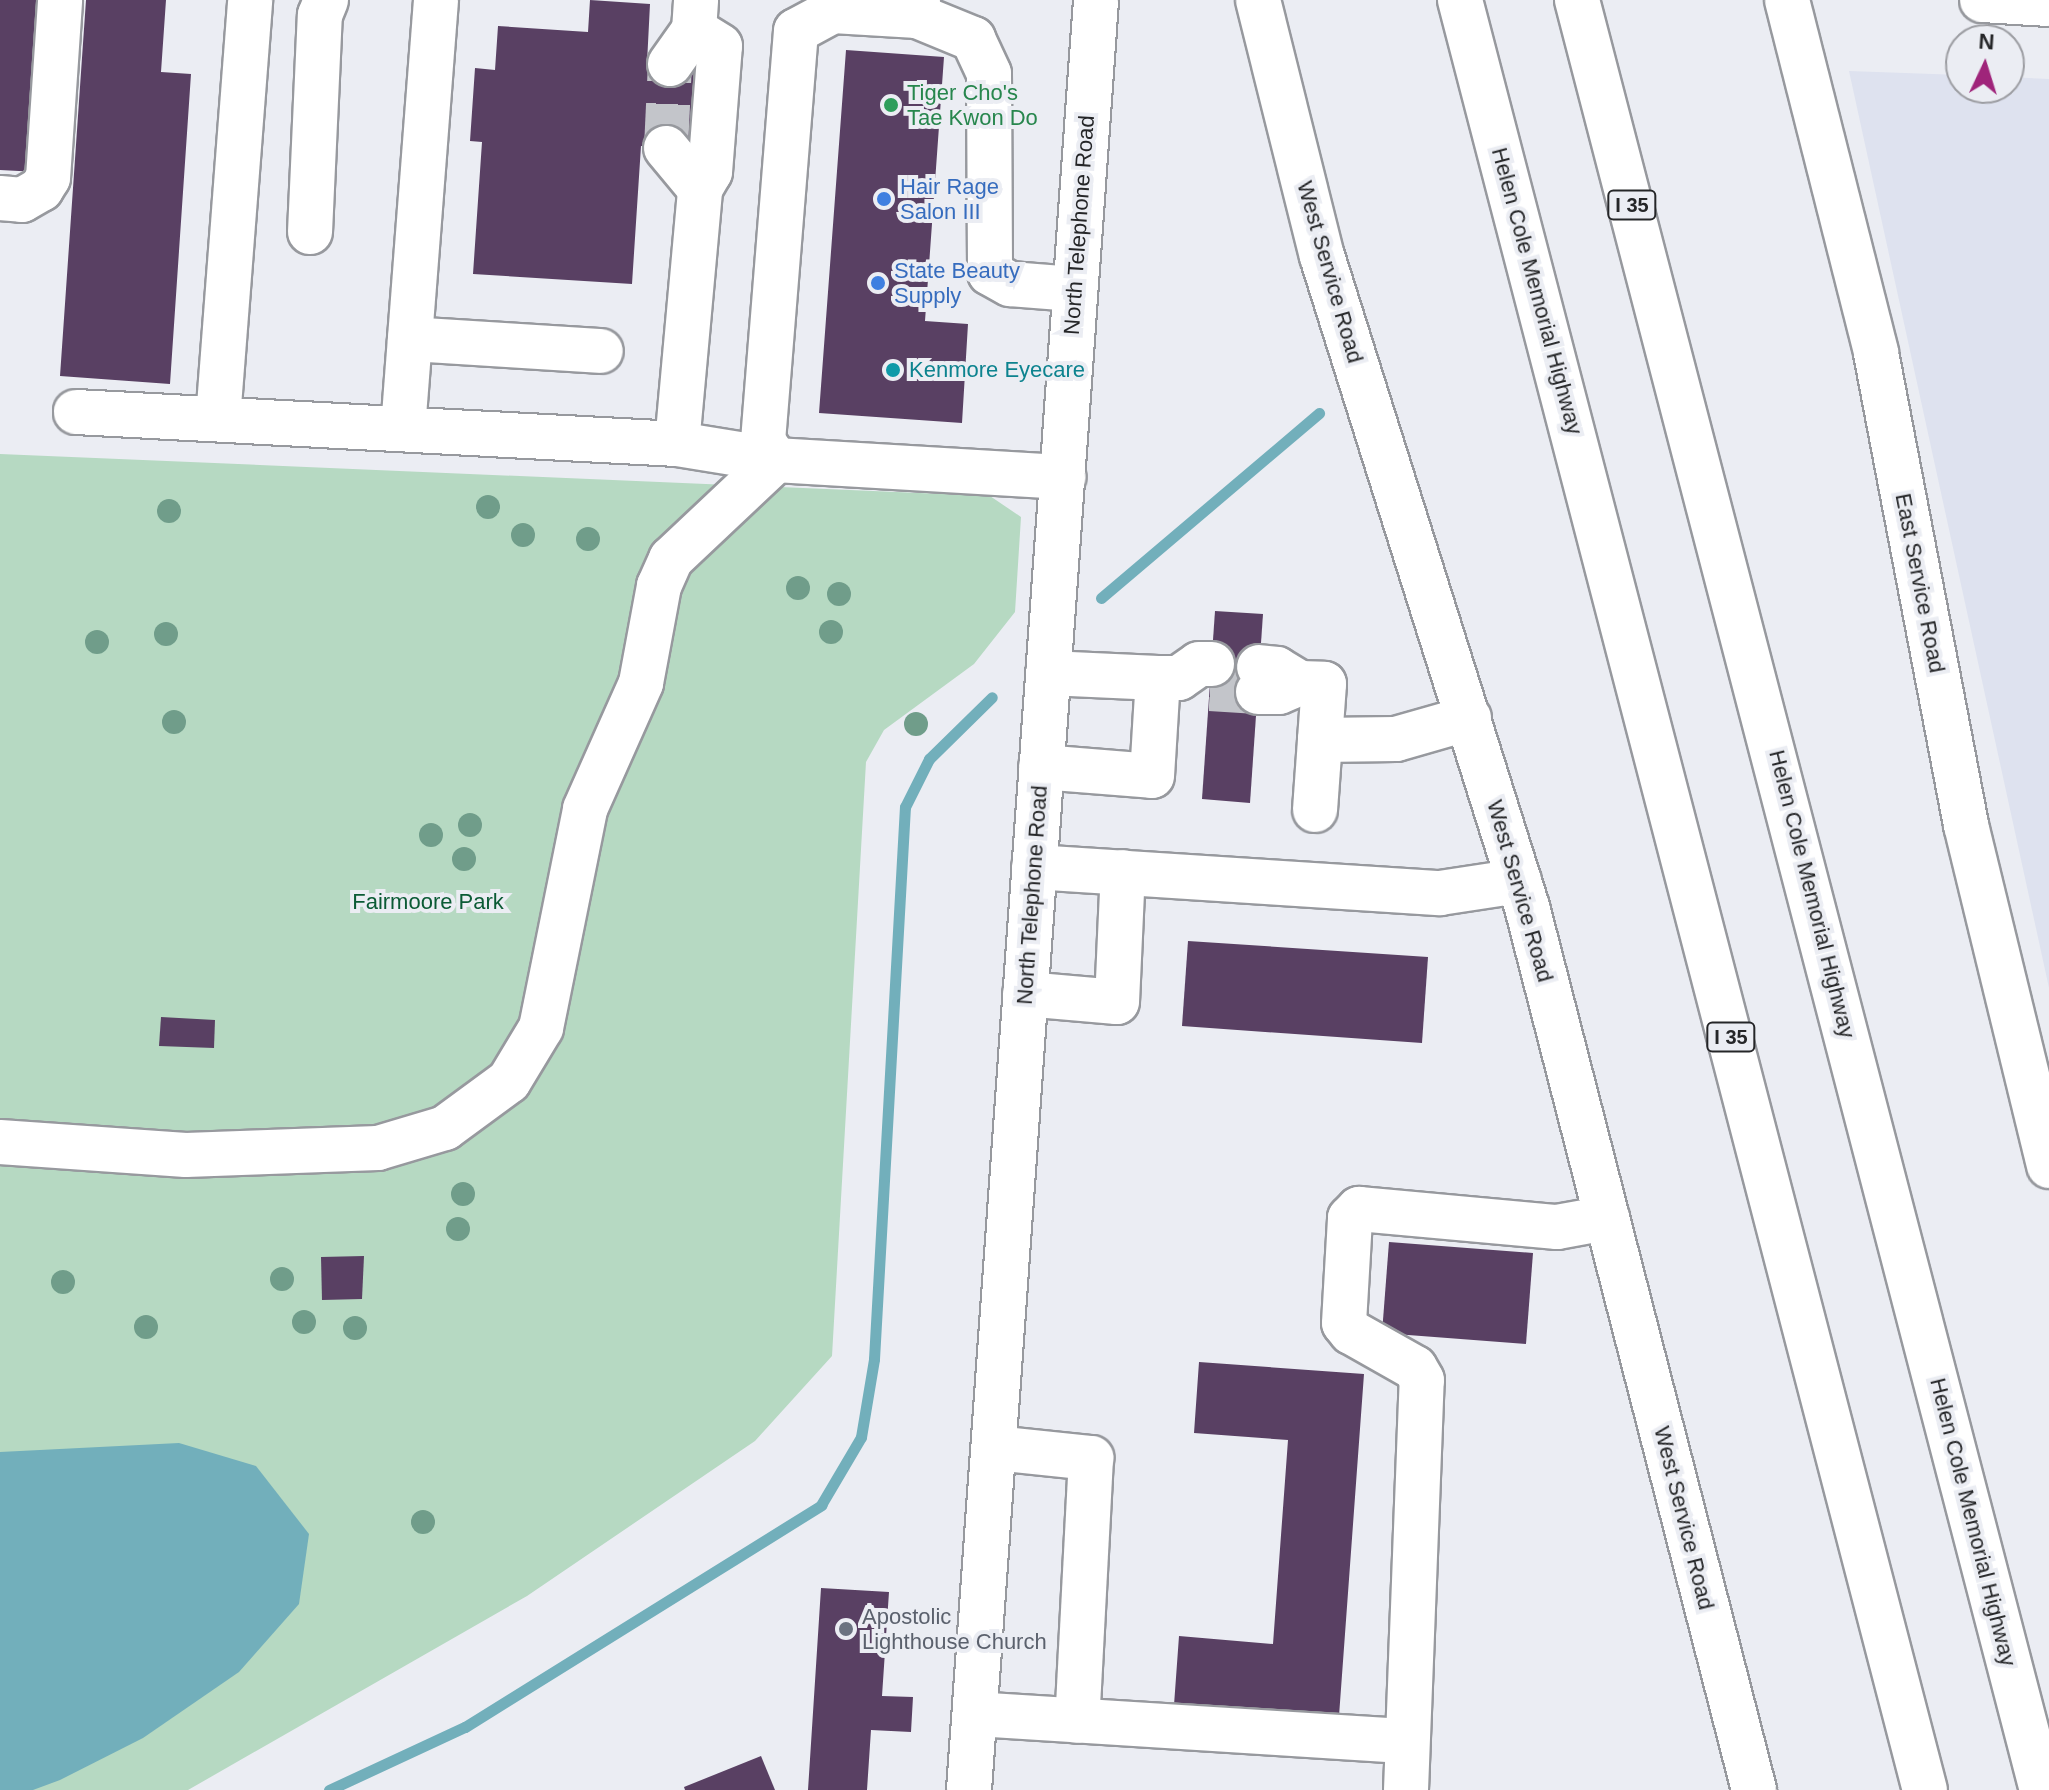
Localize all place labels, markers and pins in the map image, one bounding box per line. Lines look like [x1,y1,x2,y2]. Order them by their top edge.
place label: Tiger Cho's Tae Kwon Do [907,79,1038,130]
marker: Tiger Cho's Tae Kwon Do [882,96,900,114]
place label: Hair Rage Salon III [900,173,999,224]
marker: Hair Rage Salon III [875,190,893,208]
place label: State Beauty Supply [894,257,1020,308]
marker: State Beauty Supply [869,274,887,292]
place label: Kenmore Eyecare [909,357,1085,383]
marker: Kenmore Eyecare [884,361,902,379]
place label: Apostolic Lighthouse Church [862,1603,1047,1654]
marker: Apostolic Lighthouse Church [837,1620,855,1638]

